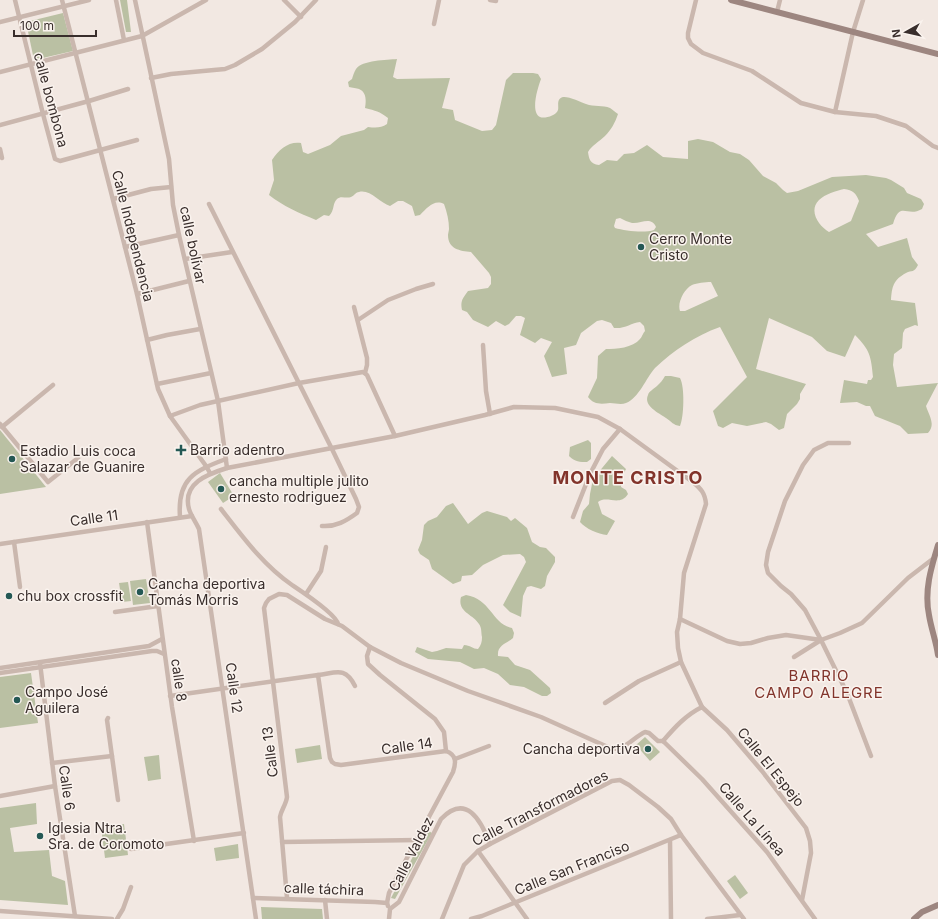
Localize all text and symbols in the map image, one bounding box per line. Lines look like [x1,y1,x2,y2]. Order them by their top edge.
scale bar [14,12,96,38]
north arrow [886,12,926,52]
text: 100 m [20,18,54,33]
text: N [889,28,904,39]
street label: calle bombona [31,51,72,149]
street label: Calle Independencia [109,168,158,303]
street label: calle bolívar [177,204,210,286]
place label: Cerro Monte Cristo [649,230,732,263]
marker: Cerro Monte Cristo [636,242,646,252]
place label: Barrio adentro [190,441,285,458]
place label: Estadio Luis coca Salazar de Guanire [20,442,145,475]
marker: Barrio adentro [175,444,187,456]
marker: Estadio Luis coca Salazar de Guanire [7,454,17,464]
district label: MONTE CRISTO [553,467,703,488]
place label: cancha multiple julito ernesto rodriguez [229,472,369,505]
marker: cancha multiple julito ernesto rodriguez [216,484,226,494]
street label: Calle 11 [69,506,119,529]
place label: Cancha deportiva Tomás Morris [148,575,265,608]
place label: chu box crossfit [17,587,124,604]
marker: Cancha deportiva Tomás Morris [135,587,145,597]
marker: chu box crossfit [4,591,14,601]
street label: calle 8 [168,657,191,703]
street label: Calle 12 [223,661,246,714]
district label: BARRIO CAMPO ALEGRE [754,666,884,702]
place label: Campo José Aguilera [25,683,108,716]
marker: Campo José Aguilera [12,695,22,705]
street label: Calle El Espejo [734,724,809,810]
street label: Calle 13 [258,726,281,779]
street label: Calle 14 [380,733,434,758]
place label: Cancha deportiva [523,740,640,757]
marker: Cancha deportiva [643,744,653,754]
street label: Calle 6 [56,764,79,812]
street label: Calle Transformadores [469,766,611,849]
street label: Calle La Línea [716,778,789,859]
street label: Calle Valdez [384,814,437,894]
place label: Iglesia Ntra. Sra. de Coromoto [48,819,164,852]
marker: Iglesia Ntra. Sra. de Coromoto [35,831,45,841]
street label: Calle San Franciso [512,837,632,898]
street label: calle táchira [284,879,364,898]

